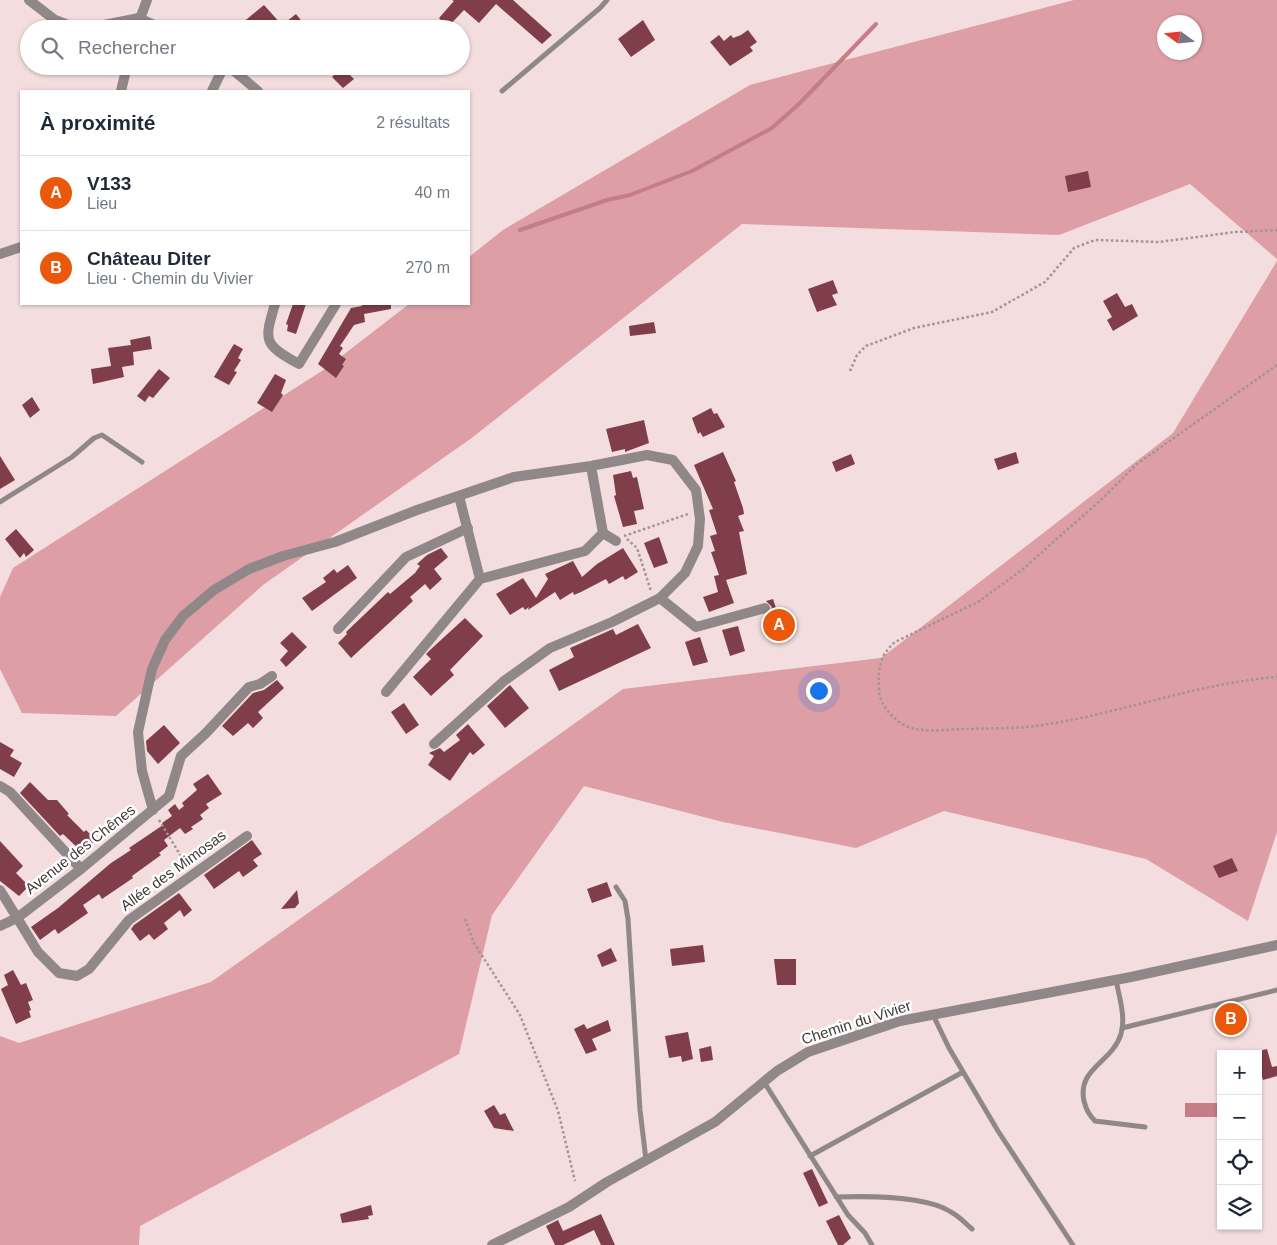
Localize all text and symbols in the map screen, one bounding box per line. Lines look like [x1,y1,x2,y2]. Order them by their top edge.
north arrow [1157,15,1202,60]
search box [20,20,470,75]
icon: search [38,34,66,62]
text: Rechercher [78,37,176,58]
text: À proximité [40,111,156,134]
text: 2 résultats [376,114,450,131]
text: V133 [87,173,131,194]
text: A [50,184,62,201]
text: 40 m [414,184,450,201]
text: Lieu [87,195,117,212]
text: Château Diter [87,248,211,269]
text: B [50,259,62,276]
text: 270 m [406,259,450,276]
text: Lieu · Chemin du Vivier [87,270,253,287]
pin: A [763,606,795,644]
your location [806,678,832,704]
street label: Avenue des Chênes [22,801,138,897]
street label: Allée des Mimosas [117,826,229,914]
street label: Chemin du Vivier [799,996,913,1048]
pin: B [1215,1000,1247,1038]
map controls [1217,1050,1262,1230]
button: + [1217,1050,1262,1095]
button: − [1217,1095,1262,1140]
button: locate [1217,1140,1262,1185]
button: layers [1217,1185,1262,1230]

